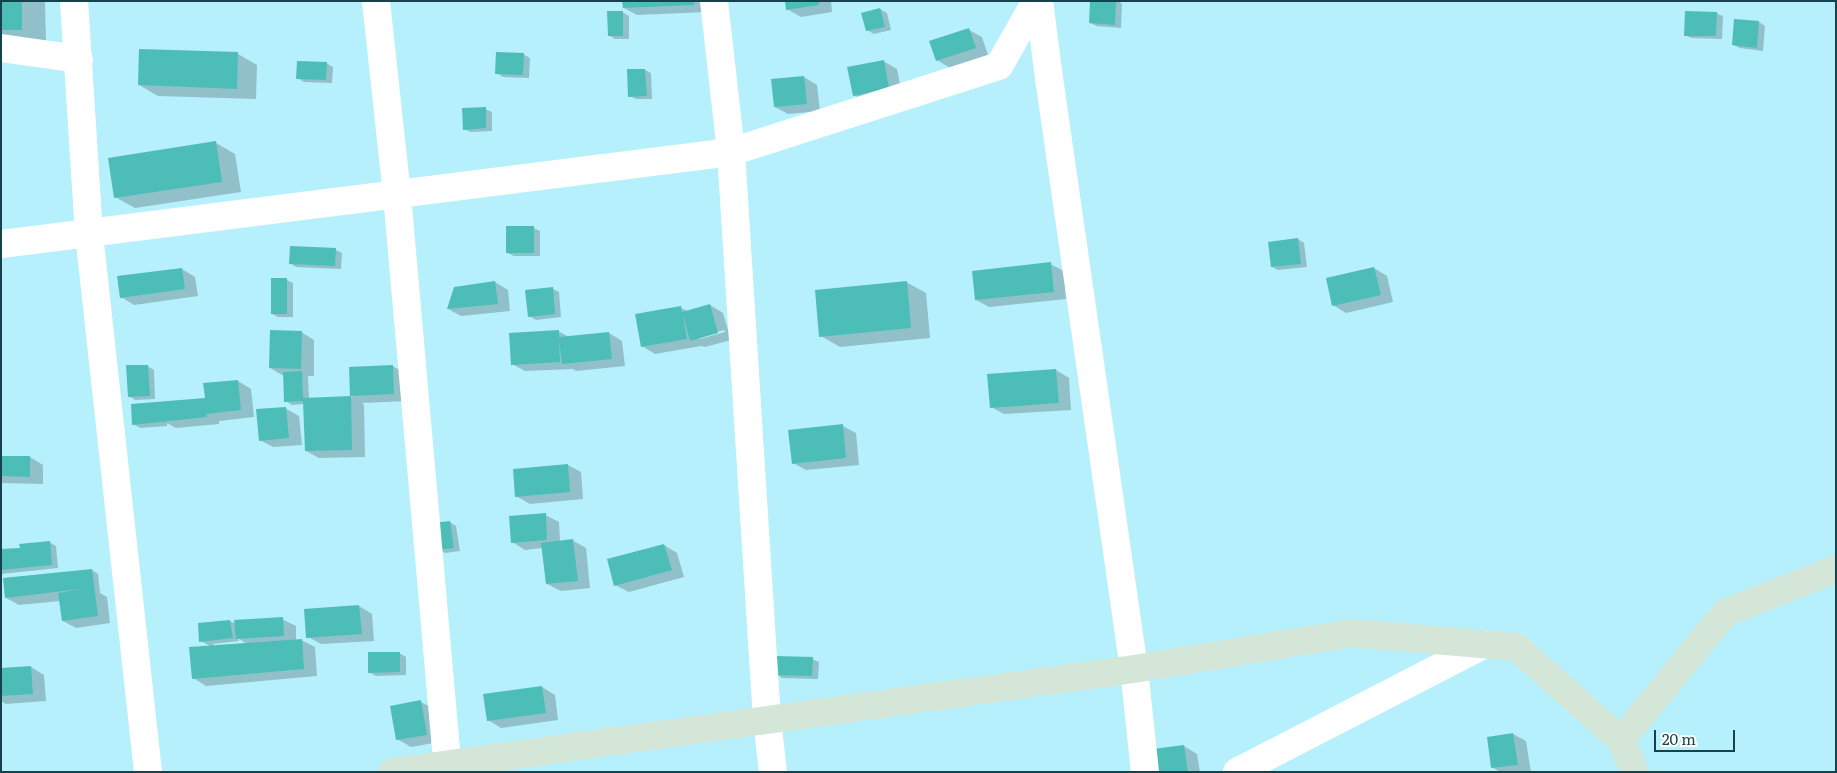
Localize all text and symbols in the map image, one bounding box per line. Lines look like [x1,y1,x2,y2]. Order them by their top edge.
scale bar [1657,720,1738,752]
text: 20 m [1662,727,1696,750]

